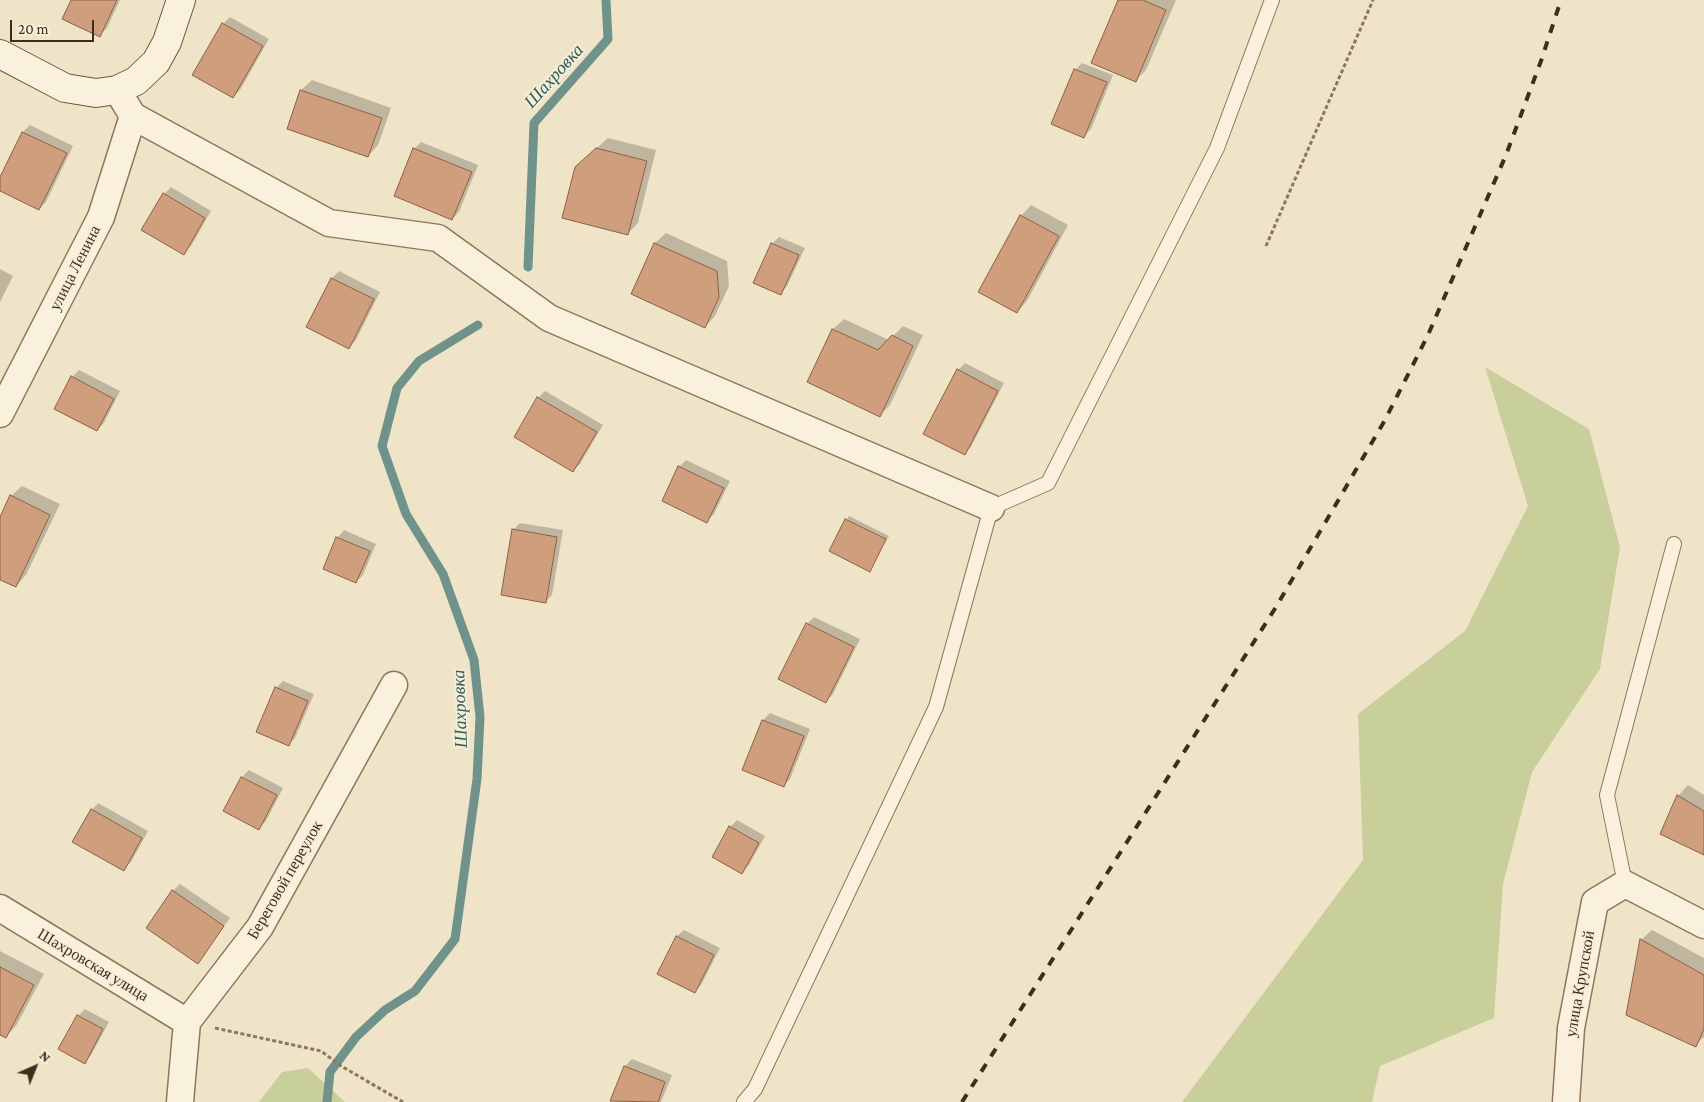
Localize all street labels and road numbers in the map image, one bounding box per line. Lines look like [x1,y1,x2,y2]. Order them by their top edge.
street label: улица Ленина [45,222,105,314]
street label: Береговой переулок [243,817,327,943]
street label: Шахровская улица [34,924,152,1006]
street label: улица Крупской [1561,929,1599,1039]

